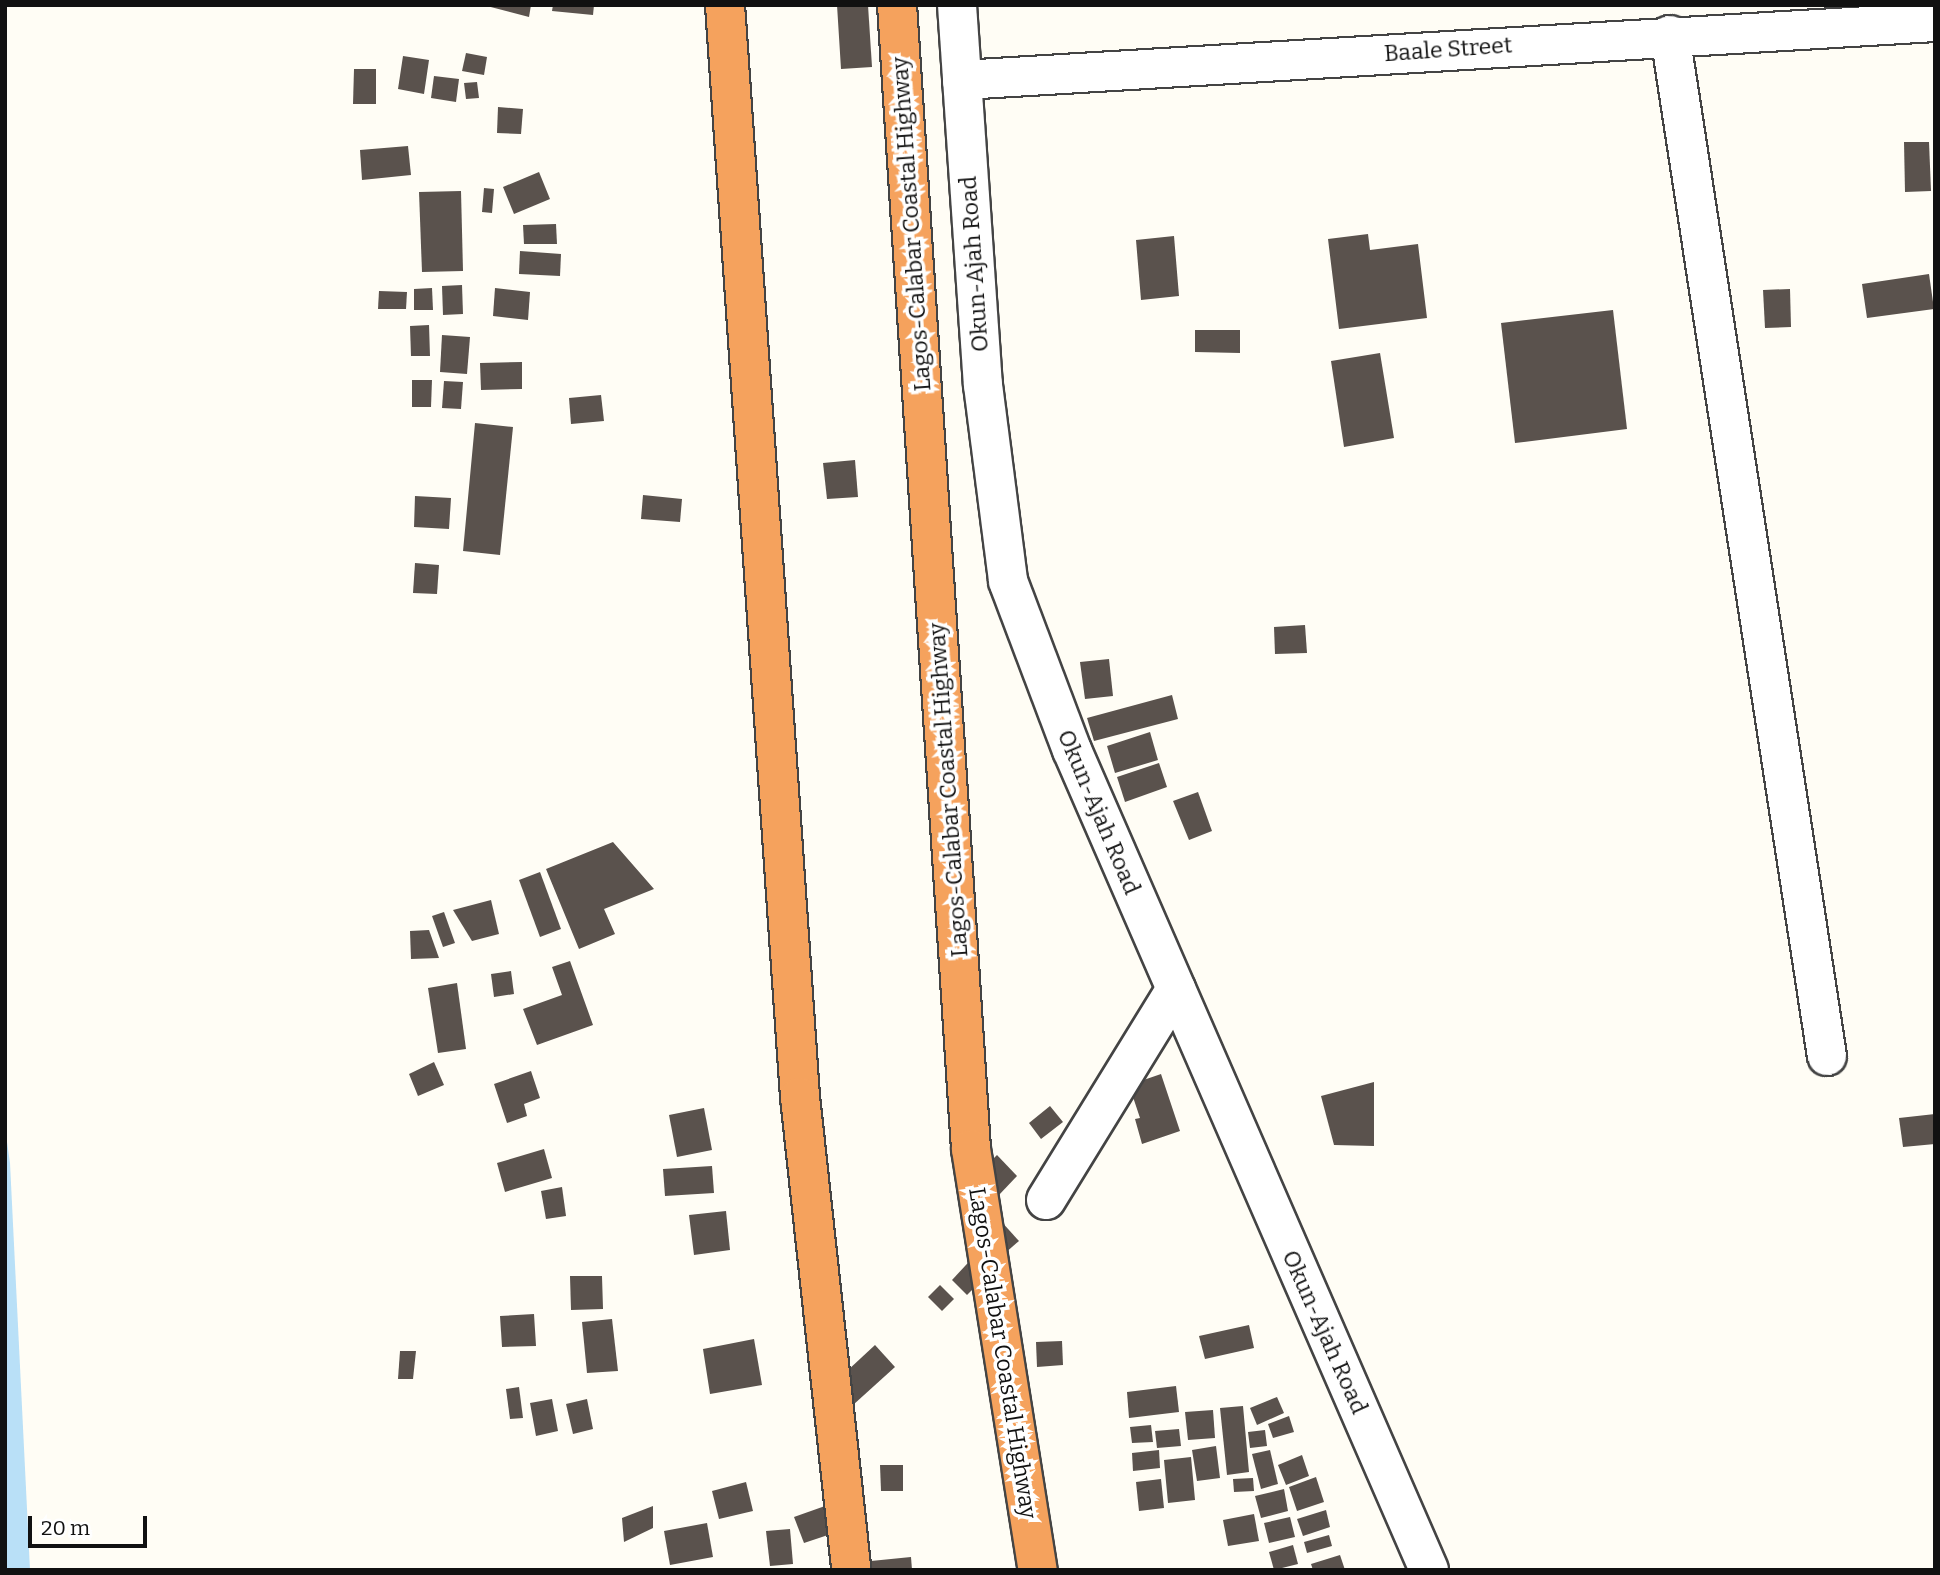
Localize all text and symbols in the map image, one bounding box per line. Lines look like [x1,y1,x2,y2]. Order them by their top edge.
street label: Baale Street [1383,31,1513,67]
street label: Lagos-Calabar Coastal Highway [886,56,936,392]
street label: Okun-Ajah Road [954,175,994,353]
street label: Lagos-Calabar Coastal Highway [923,622,973,958]
street label: Okun-Ajah Road [1052,726,1146,898]
street label: Lagos-Calabar Coastal Highway [963,1185,1043,1521]
street label: Okun-Ajah Road [1277,1246,1373,1418]
scale bar [32,1502,150,1546]
text: 20 m [41,1515,90,1541]

